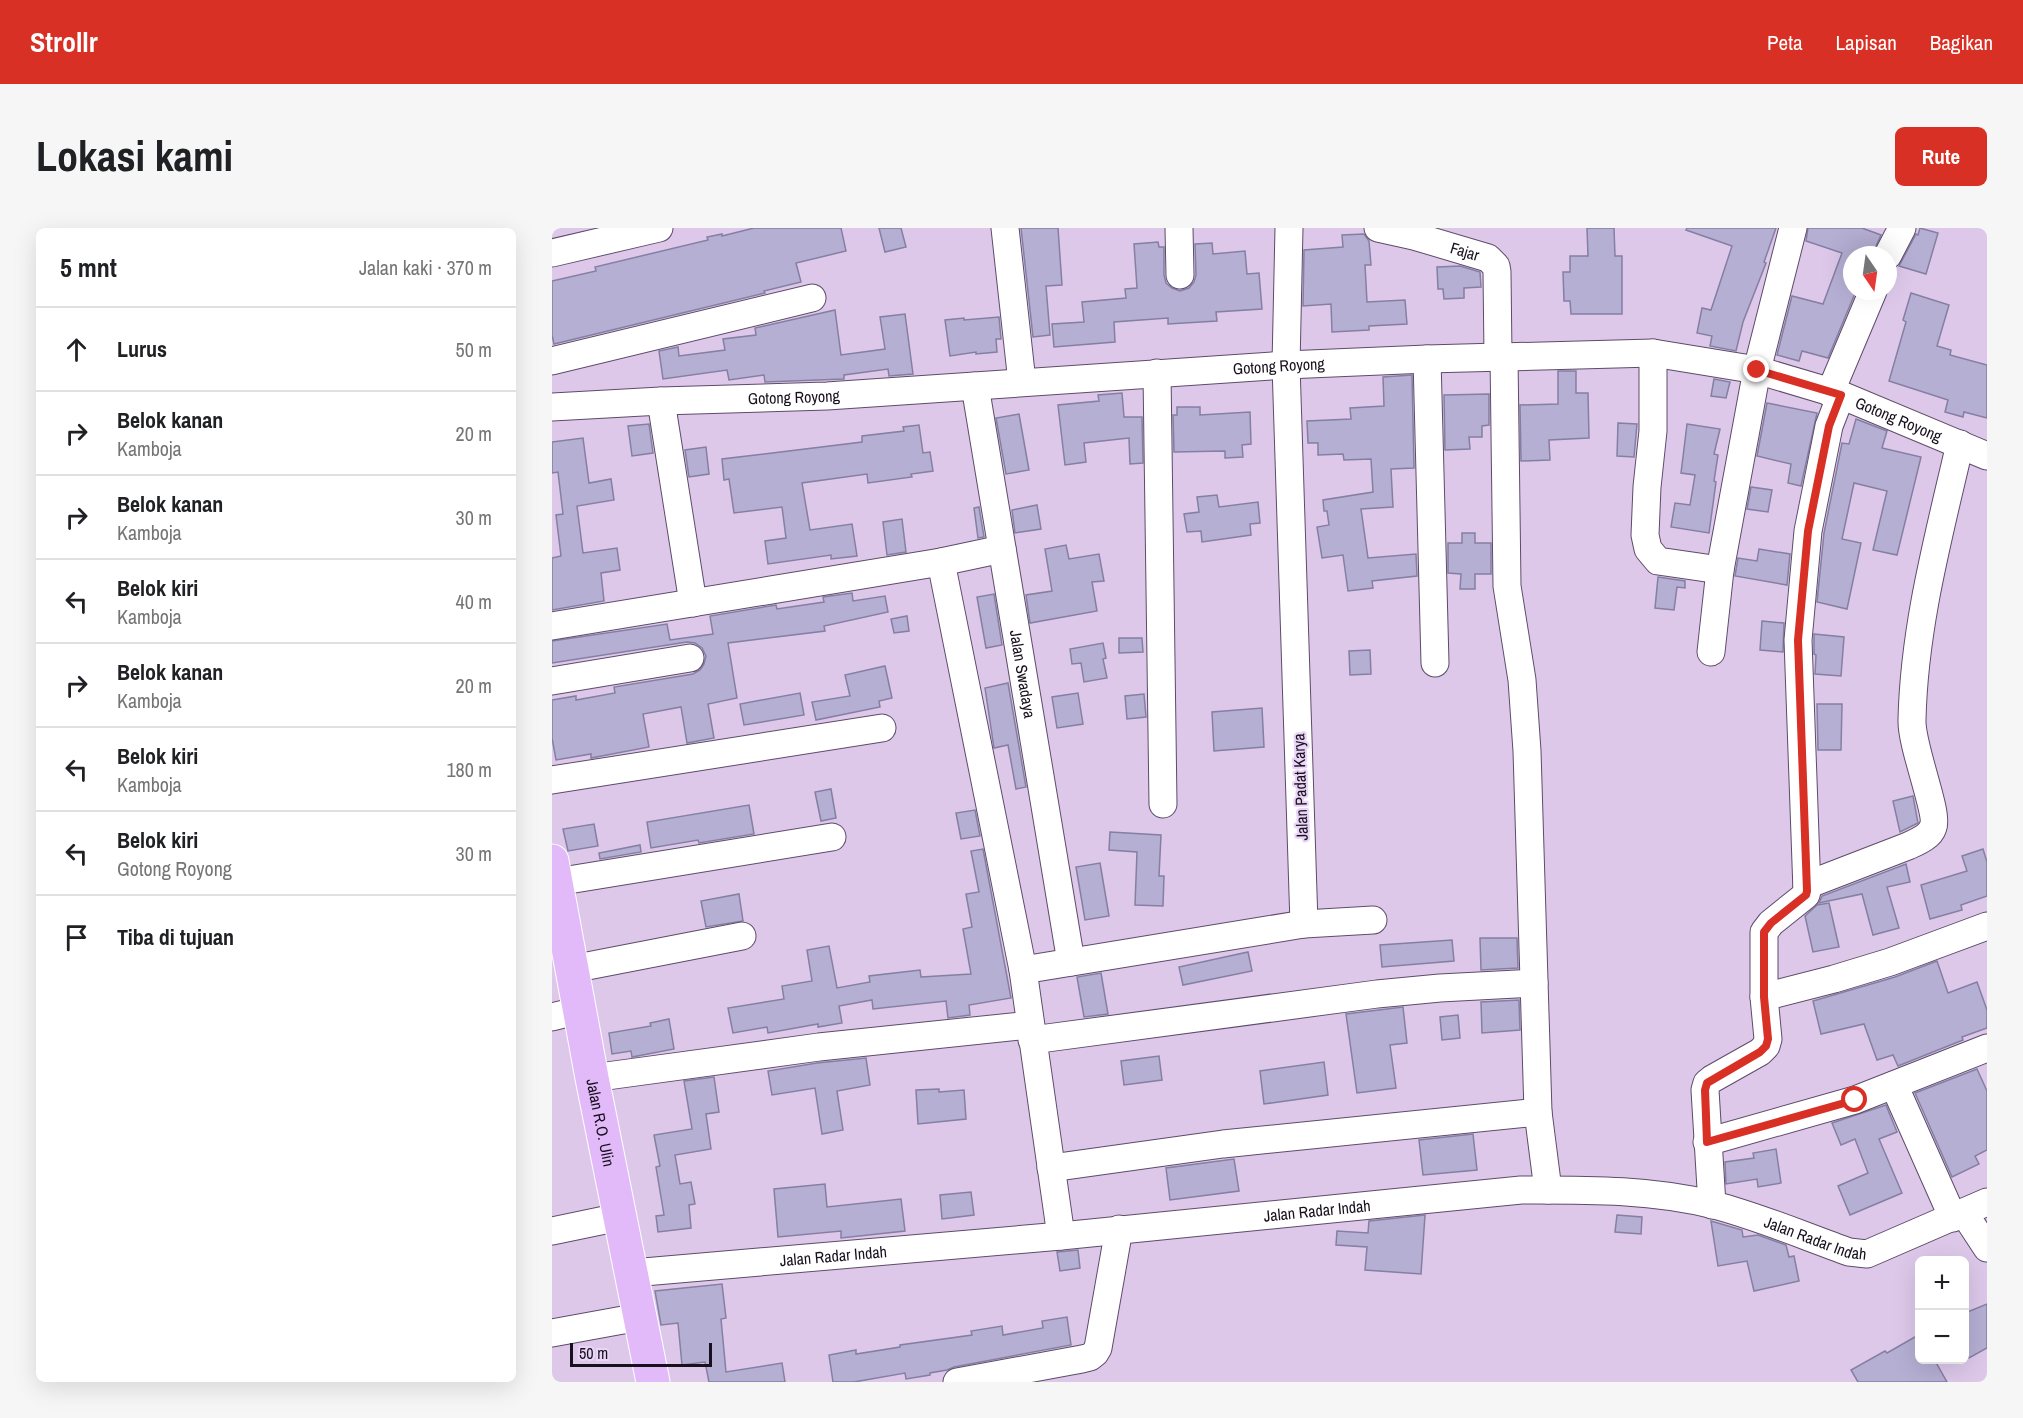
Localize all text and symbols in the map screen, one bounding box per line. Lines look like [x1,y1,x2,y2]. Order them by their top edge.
text: Strollr [30,23,98,61]
text: Peta [1767,28,1803,57]
text: Lapisan [1836,28,1897,57]
text: Bagikan [1930,28,1993,57]
button: Rute [1895,127,1987,186]
text: Lokasi kami [36,128,233,184]
street label: Fajar [1448,236,1483,266]
north arrow [1843,246,1897,300]
text: 5 mnt [60,250,117,285]
text: Jalan kaki · 370 m [359,254,492,281]
icon: ahead [60,333,93,366]
text: Lurus [117,334,167,364]
text: 50 m [456,336,492,363]
street label: Gotong Royong [1232,352,1326,380]
route end [1743,356,1769,382]
street label: Gotong Royong [747,384,841,409]
street label: Gotong Royong [1852,391,1946,447]
text: Belok kanan [117,405,223,435]
icon: right [60,417,93,450]
text: 20 m [456,420,492,447]
text: Kamboja [117,435,182,462]
text: Belok kanan [117,489,223,519]
icon: right [60,501,93,534]
text: 30 m [456,504,492,531]
text: Kamboja [117,519,182,546]
text: Belok kiri [117,573,198,603]
icon: left [60,585,93,618]
text: 40 m [456,588,492,615]
text: Kamboja [117,603,182,630]
street label: Jalan Swadaya [1005,628,1041,720]
text: Belok kanan [117,657,223,687]
icon: right [60,669,93,702]
text: 20 m [456,672,492,699]
text: Kamboja [117,687,182,714]
street label: Jalan Padat Karya [1287,732,1313,841]
text: Belok kiri [117,741,198,771]
icon: left [60,753,93,786]
text: 180 m [446,756,492,783]
text: Kamboja [117,771,182,798]
text: Belok kiri [117,825,198,855]
icon: left [60,837,93,870]
text: 30 m [456,840,492,867]
text: Gotong Royong [117,855,232,882]
icon: arrive [60,921,93,954]
text: Tiba di tujuan [117,922,234,952]
street label: Jalan R.O. Ulin [581,1077,620,1168]
route start [1841,1086,1867,1112]
street label: Jalan Radar Indah [1263,1194,1372,1227]
street label: Jalan Radar Indah [1761,1211,1868,1265]
street label: Jalan Radar Indah [779,1240,888,1271]
map controls [1915,1256,1969,1364]
button: + [1915,1256,1969,1310]
button: − [1915,1310,1969,1364]
scale bar [570,1340,712,1368]
text: 50 m [579,1342,608,1364]

